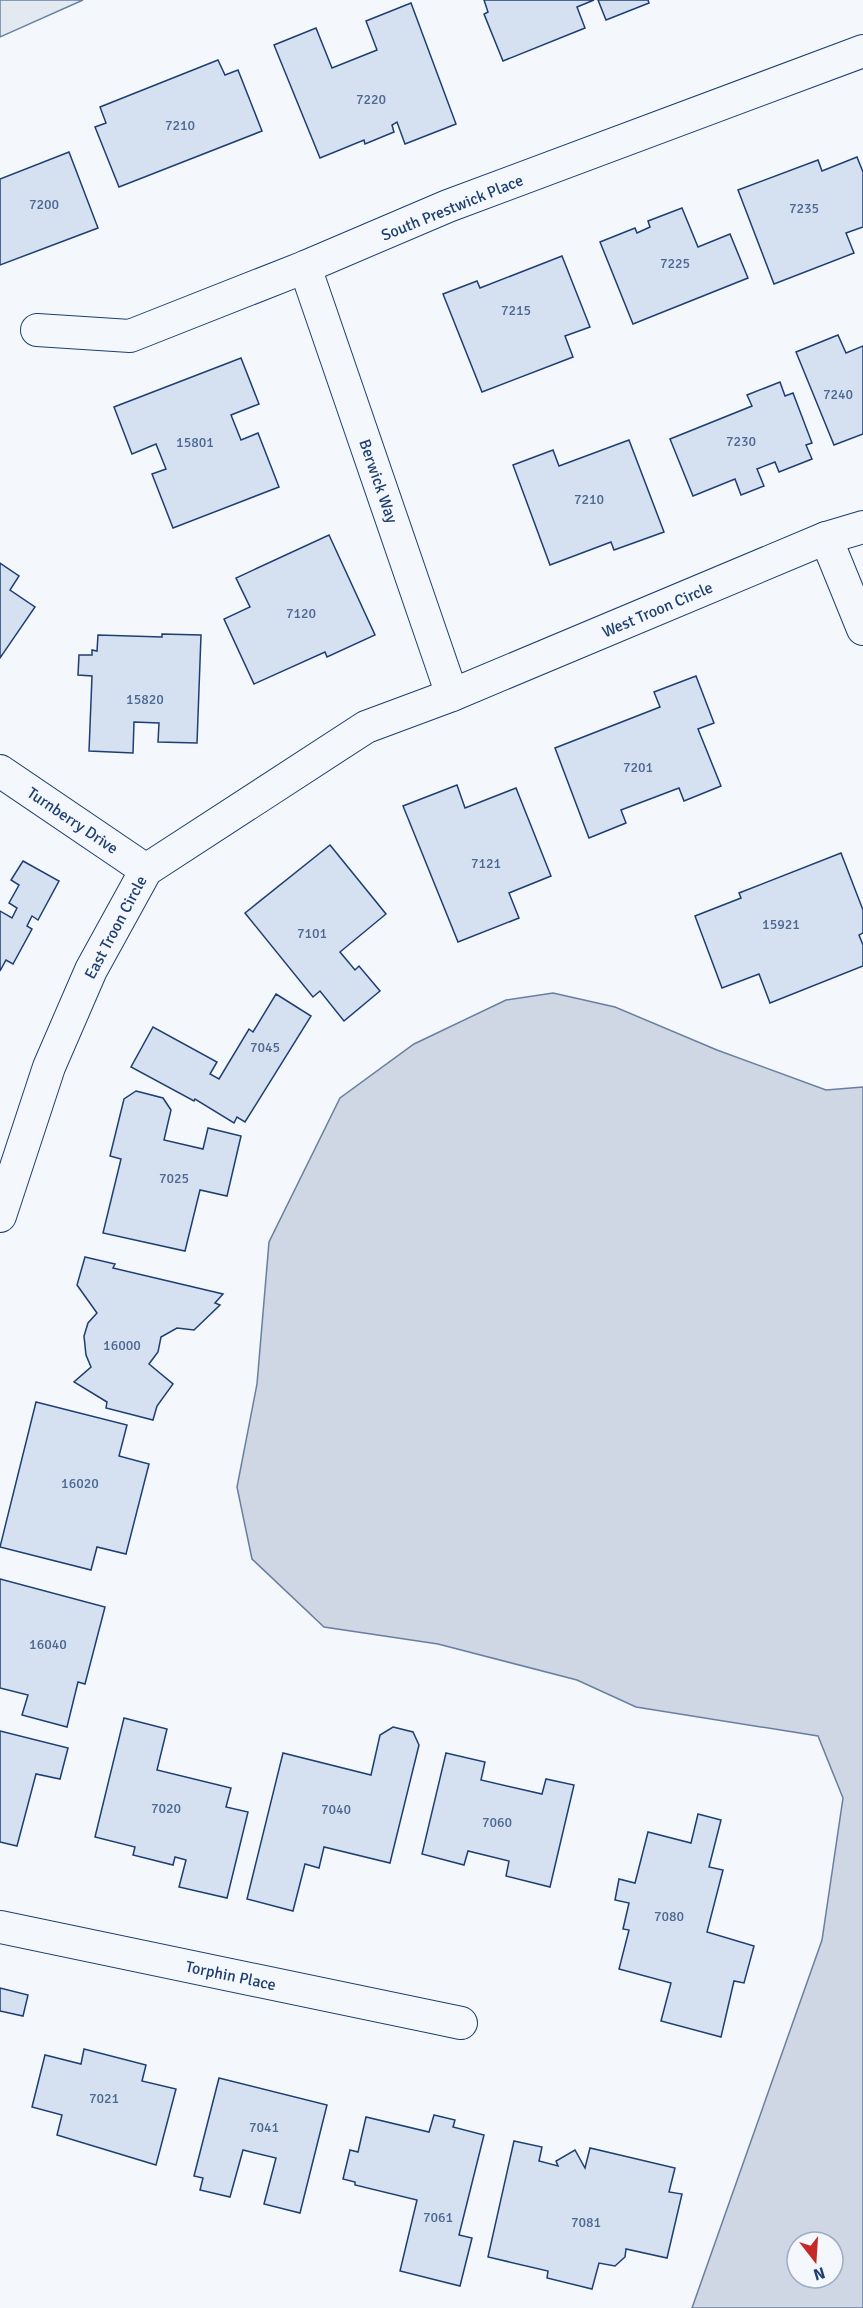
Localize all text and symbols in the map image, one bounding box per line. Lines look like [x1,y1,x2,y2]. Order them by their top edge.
house number: 7220 [356,91,386,108]
house number: 7210 [165,117,195,134]
street label: South Prestwick Place [378,170,526,246]
house number: 7200 [29,196,59,213]
house number: 7235 [789,200,819,217]
house number: 7225 [660,255,690,272]
house number: 7215 [501,302,531,319]
house number: 7240 [823,386,853,403]
house number: 7230 [726,433,756,450]
house number: 15801 [176,434,214,451]
street label: Berwick Way [354,437,402,526]
house number: 7210 [574,491,604,508]
street label: West Troon Circle [599,578,716,642]
house number: 7120 [286,605,316,622]
house number: 15820 [126,691,164,708]
house number: 7201 [623,759,653,776]
street label: Turnberry Drive [23,783,122,859]
house number: 7121 [471,855,501,872]
street label: East Troon Circle [80,872,152,983]
house number: 15921 [762,916,800,933]
house number: 7101 [297,925,327,942]
house number: 7045 [250,1039,280,1056]
house number: 7025 [159,1170,189,1187]
house number: 16000 [103,1337,141,1354]
house number: 16020 [61,1475,99,1492]
house number: 16040 [29,1636,67,1653]
house number: 7020 [151,1800,181,1817]
house number: 7040 [321,1801,351,1818]
house number: 7060 [482,1814,512,1831]
house number: 7080 [654,1908,684,1925]
street label: Torphin Place [184,1957,278,1995]
house number: 7021 [89,2090,119,2107]
house number: 7041 [249,2119,279,2136]
house number: 7061 [423,2209,453,2226]
house number: 7081 [571,2214,601,2231]
north arrow [785,2230,845,2290]
text: N [811,2262,827,2285]

